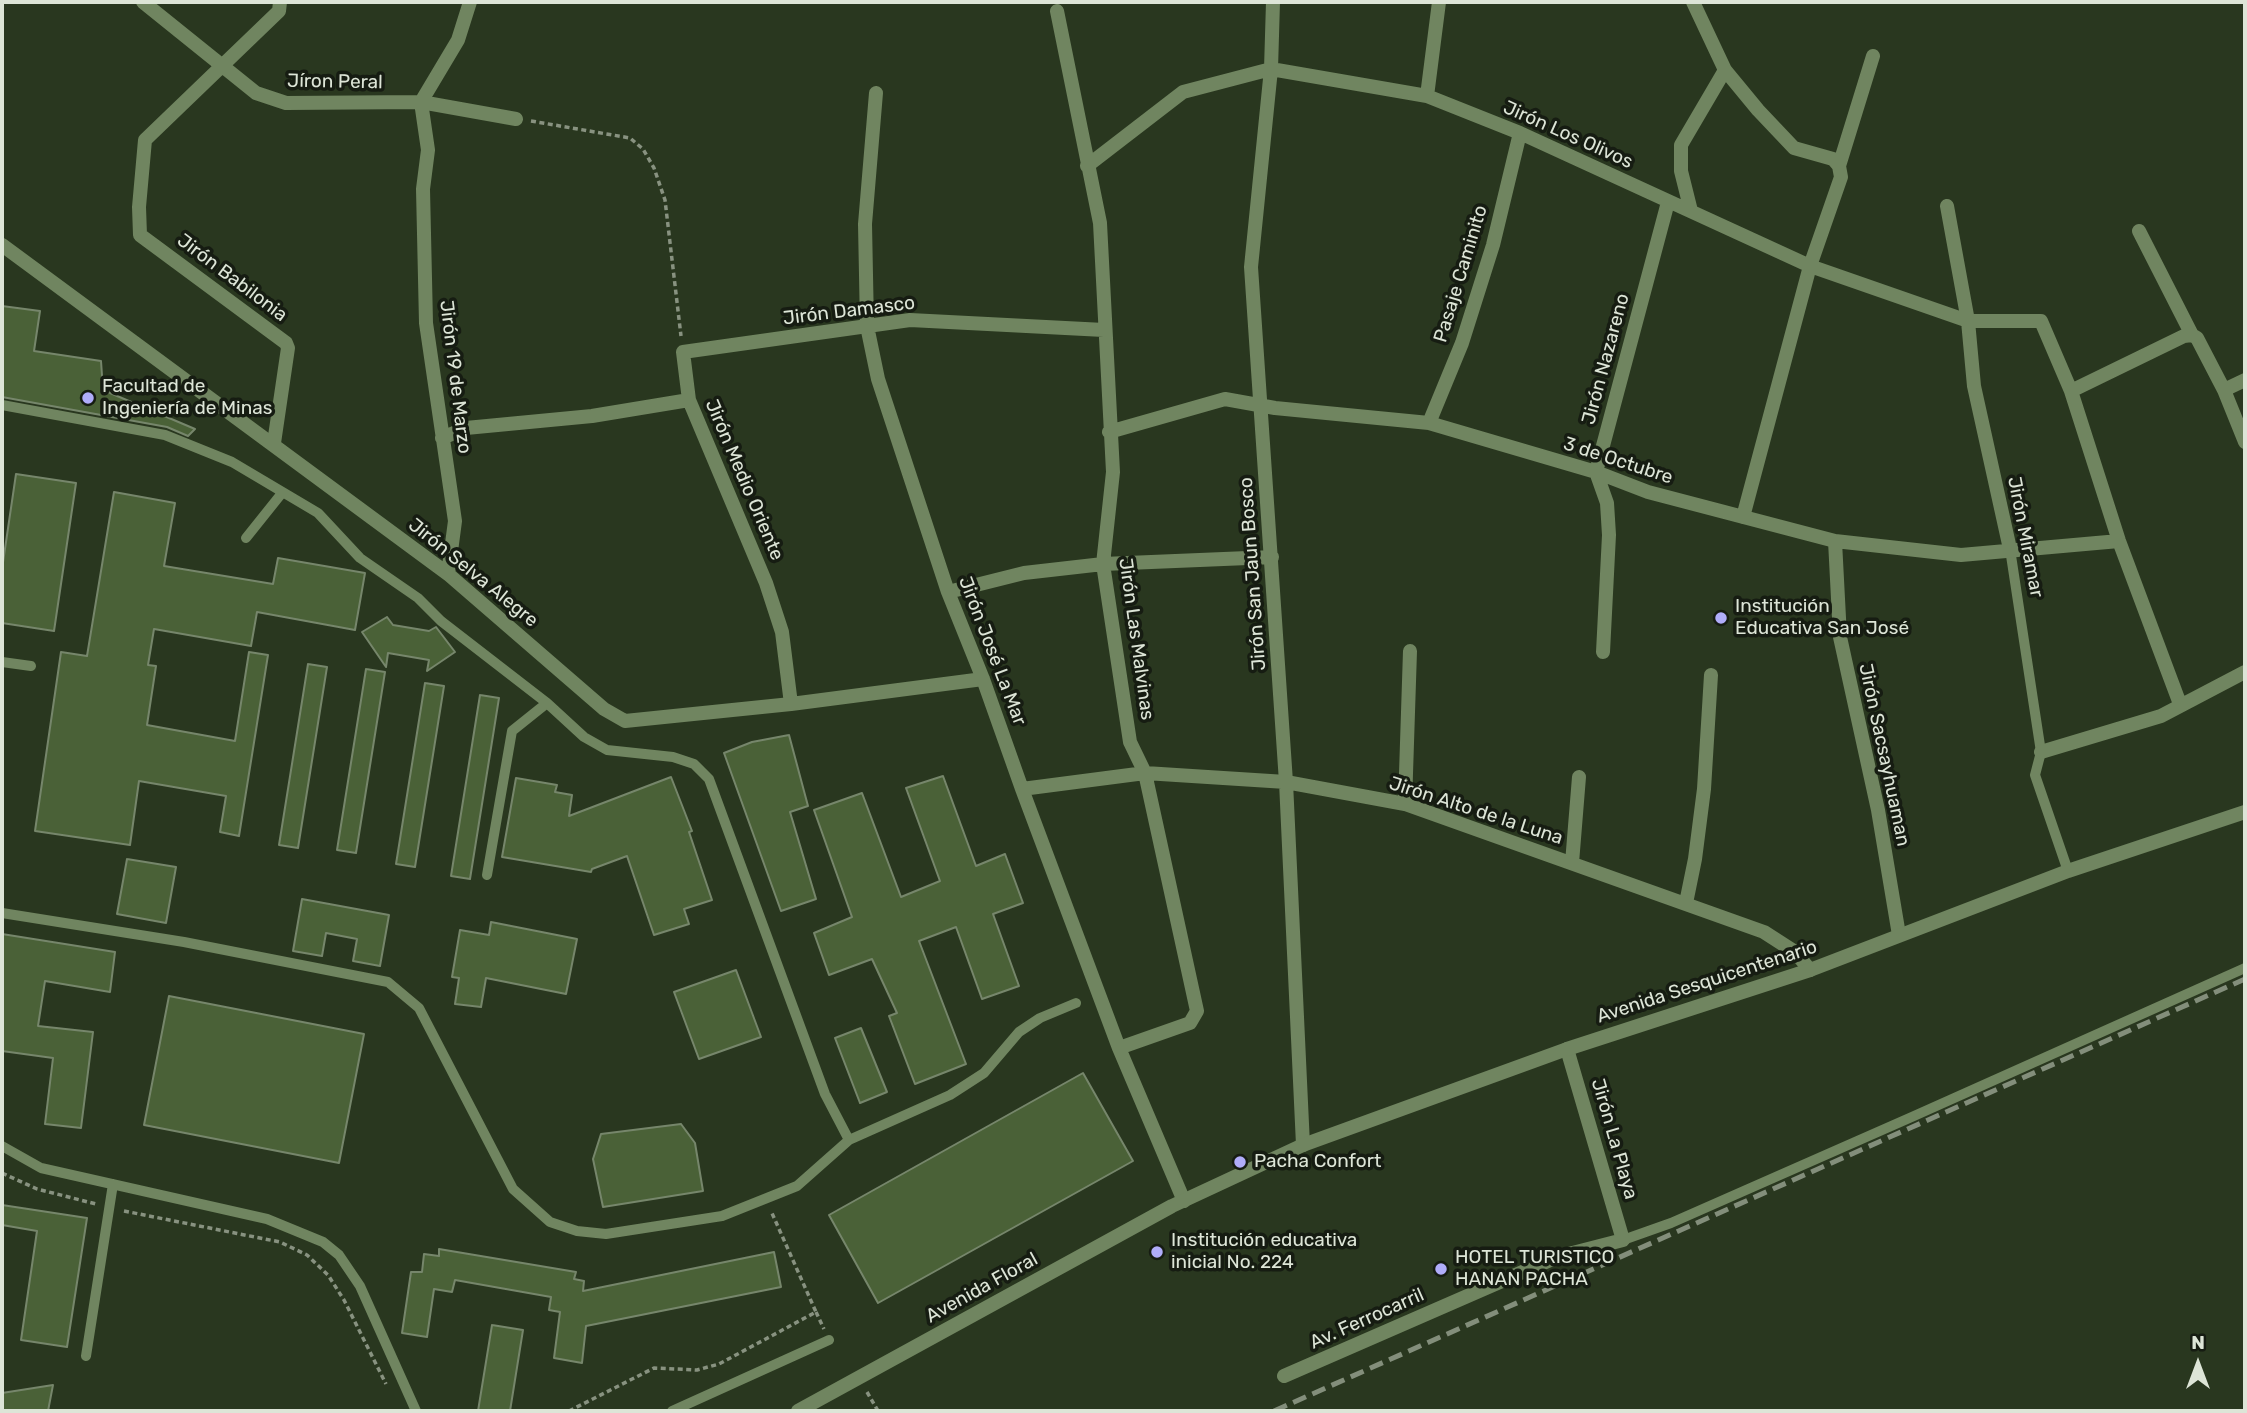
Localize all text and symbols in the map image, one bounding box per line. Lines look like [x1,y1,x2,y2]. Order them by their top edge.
street label: Jíron Peral [287,70,383,94]
street label: Jirón Los Olivos [1500,96,1636,174]
street label: Pasaje Caminito [1429,203,1493,345]
street label: Jirón Babilonia [172,229,292,327]
street label: Jirón Nazareno [1578,291,1634,427]
street label: Jirón Damasco [782,292,916,330]
street label: Jirón 19 de Marzo [434,299,476,455]
place label: Facultad de Ingeniería de Minas [102,376,272,420]
marker: Facultad de Ingeniería de Minas [80,390,96,406]
street label: Jirón Medio Oriente [700,396,788,564]
street label: 3 de Octubre [1560,433,1676,489]
street label: Jirón Miramar [2002,475,2048,599]
street label: Jirón San Jaun Bosco [1235,476,1271,672]
street label: Jirón Selva Alegre [404,514,542,632]
street label: Jirón Las Malvinas [1113,557,1159,721]
street label: Jirón José La Mar [953,573,1031,729]
place label: Institución Educativa San José [1735,596,1909,640]
marker: Institución Educativa San José [1713,610,1729,626]
street label: Jirón Sacsayhuaman [1853,661,1915,849]
street label: Jirón Alto de la Luna [1386,772,1566,850]
street label: Avenida Sesquicentenario [1594,936,1820,1028]
street label: Jirón La Playa [1586,1076,1642,1202]
place label: Pacha Confort [1254,1151,1381,1173]
marker: Pacha Confort [1232,1154,1248,1170]
place label: Institución educativa inicial No. 224 [1171,1230,1357,1274]
marker: Institución educativa inicial No. 224 [1149,1244,1165,1260]
place label: HOTEL TURISTICO HANAN PACHA [1455,1247,1614,1291]
street label: Avenida Floral [922,1248,1042,1328]
marker: HOTEL TURISTICO HANAN PACHA [1433,1261,1449,1277]
street label: Av. Ferrocarril [1306,1284,1428,1354]
north arrow [2163,1329,2233,1399]
text: N [2191,1331,2205,1354]

